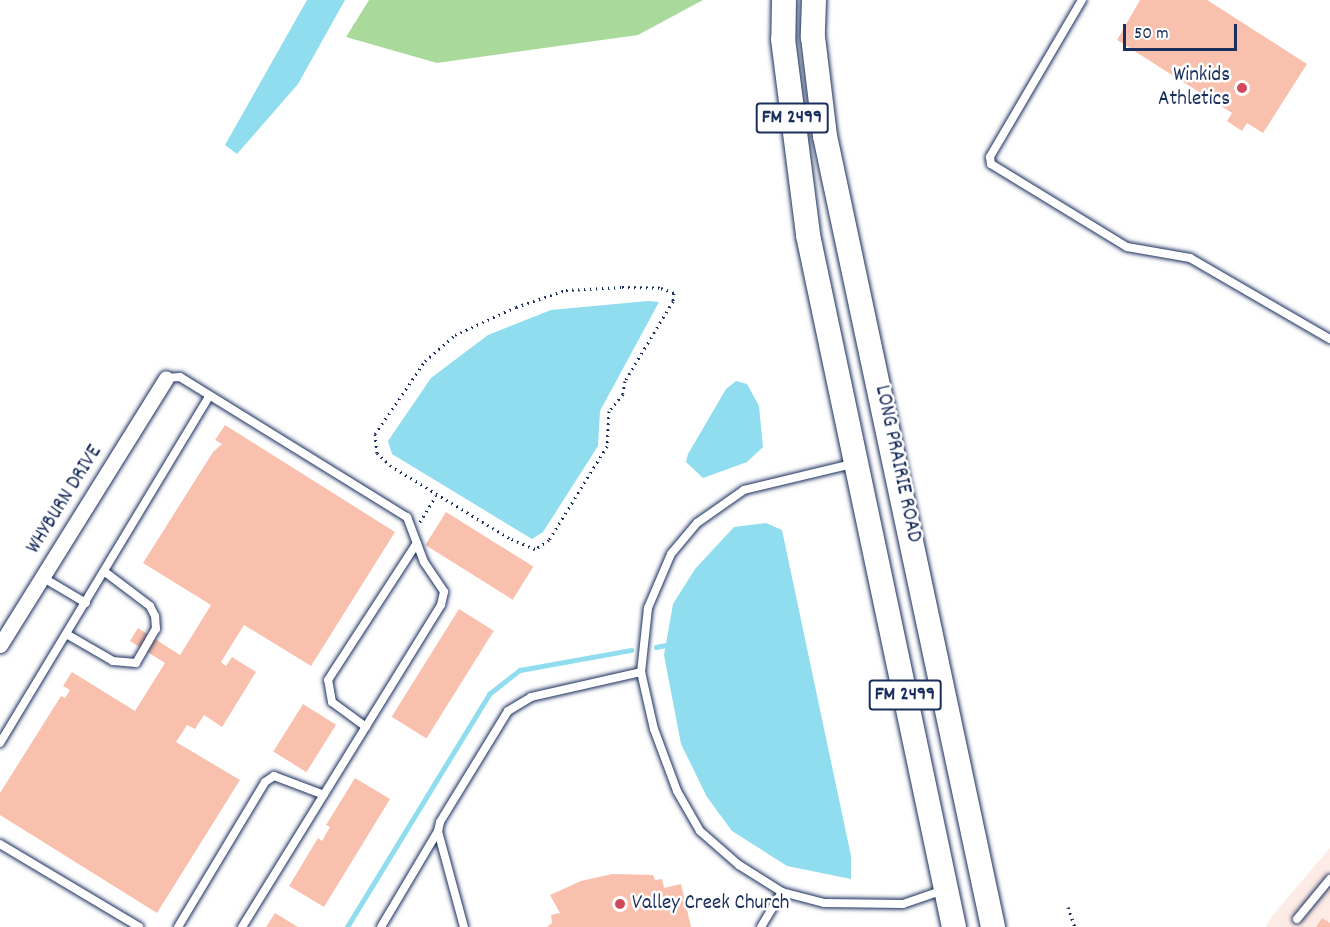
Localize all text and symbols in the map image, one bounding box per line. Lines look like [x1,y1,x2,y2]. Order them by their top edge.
scale bar [1126,12,1240,50]
text: 50 m [1134,22,1169,47]
place label: Winkids Athletics [1158,63,1230,113]
marker: Winkids Athletics [1235,81,1249,95]
road number: FM 2499 [754,101,830,135]
street label: LONG PRAIRIE ROAD [868,383,926,545]
street label: WHYBURN DRIVE [22,441,108,559]
road number: FM 2499 [868,678,942,712]
place label: Valley Creek Church [632,891,789,917]
marker: Valley Creek Church [613,897,627,911]

